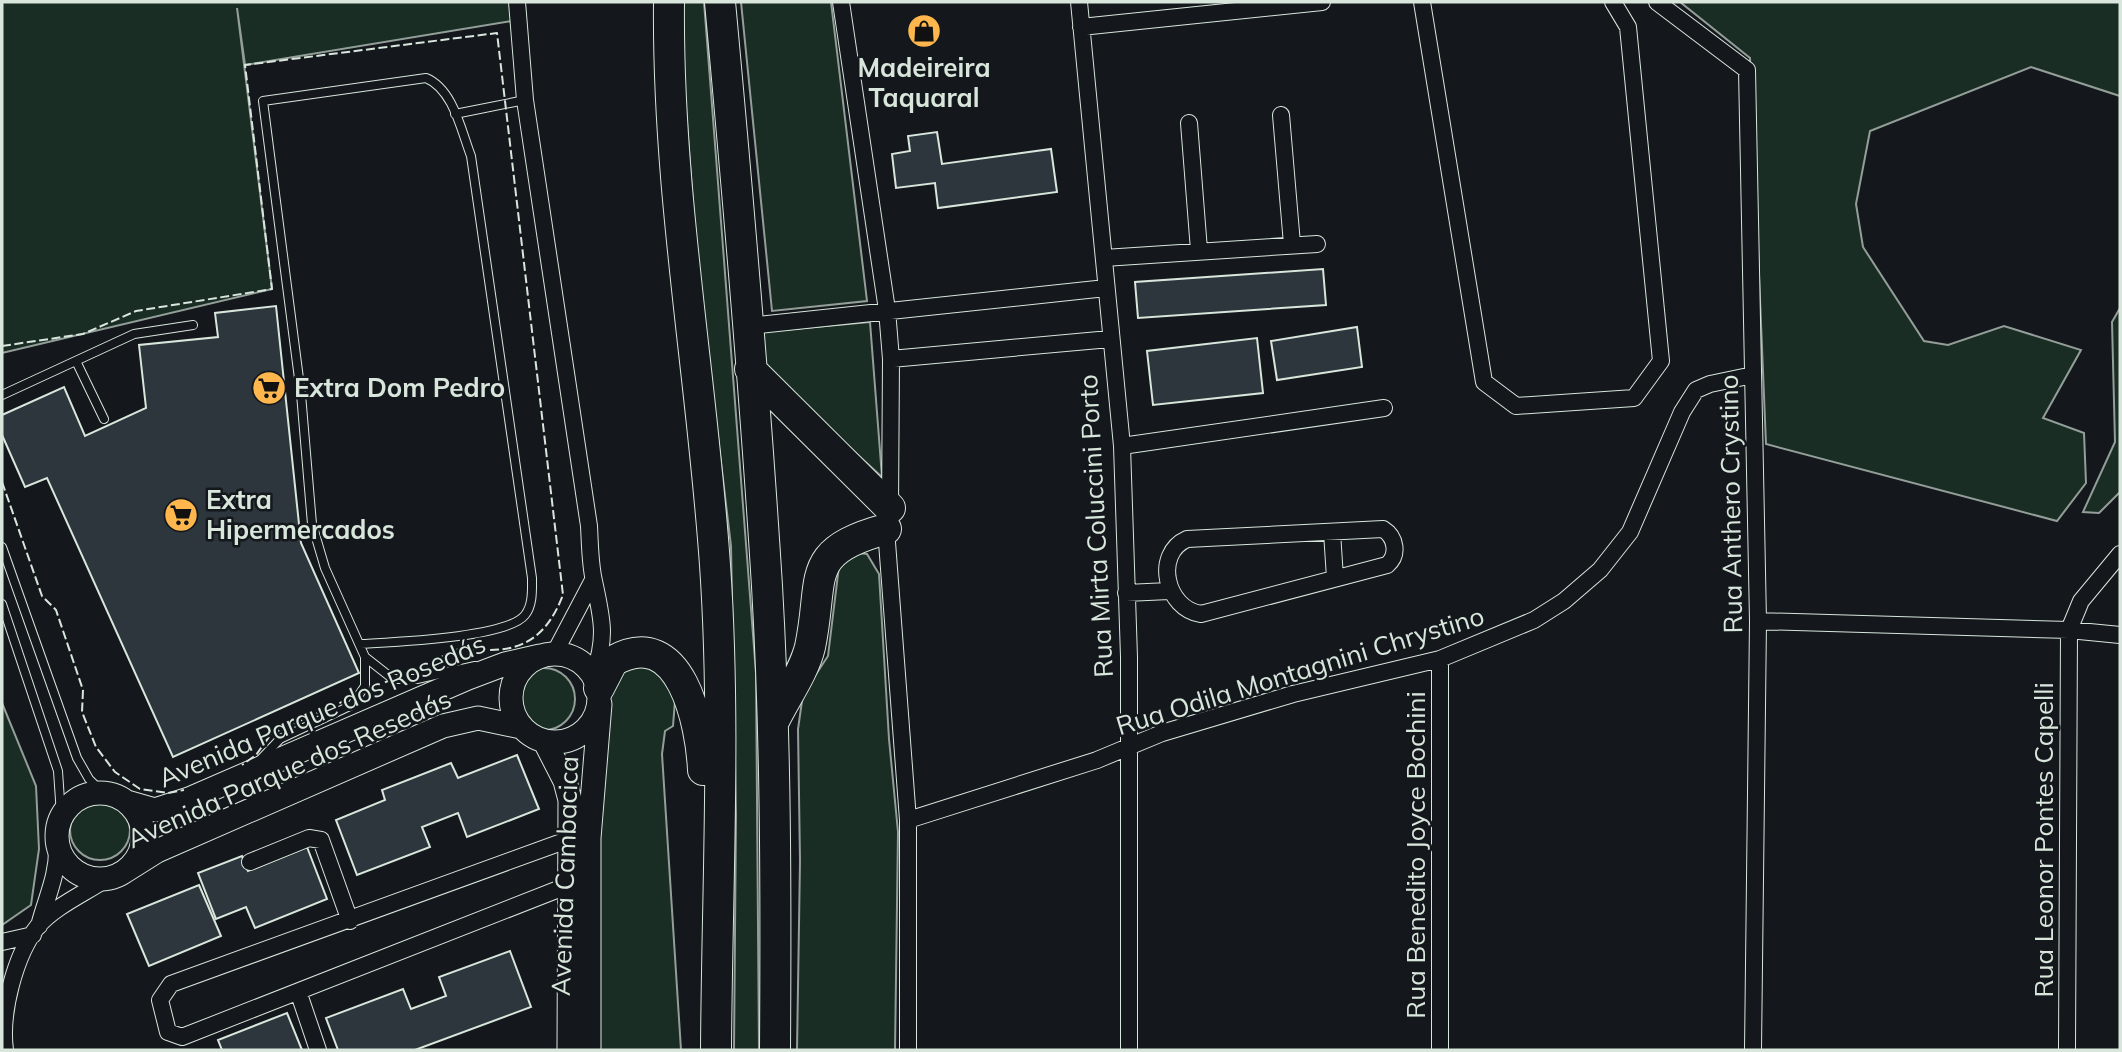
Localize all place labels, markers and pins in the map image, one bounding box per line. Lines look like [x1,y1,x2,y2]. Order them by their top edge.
shop icon: Madeireira Taquaral [905,12,943,50]
place label: Madeireira Taquaral [857,51,991,114]
supermarket icon: Extra Dom Pedro [250,369,288,407]
place label: Extra Dom Pedro [294,371,505,404]
place label: Extra Hipermercados [206,483,395,546]
supermarket icon: Extra Hipermercados [162,496,200,534]

